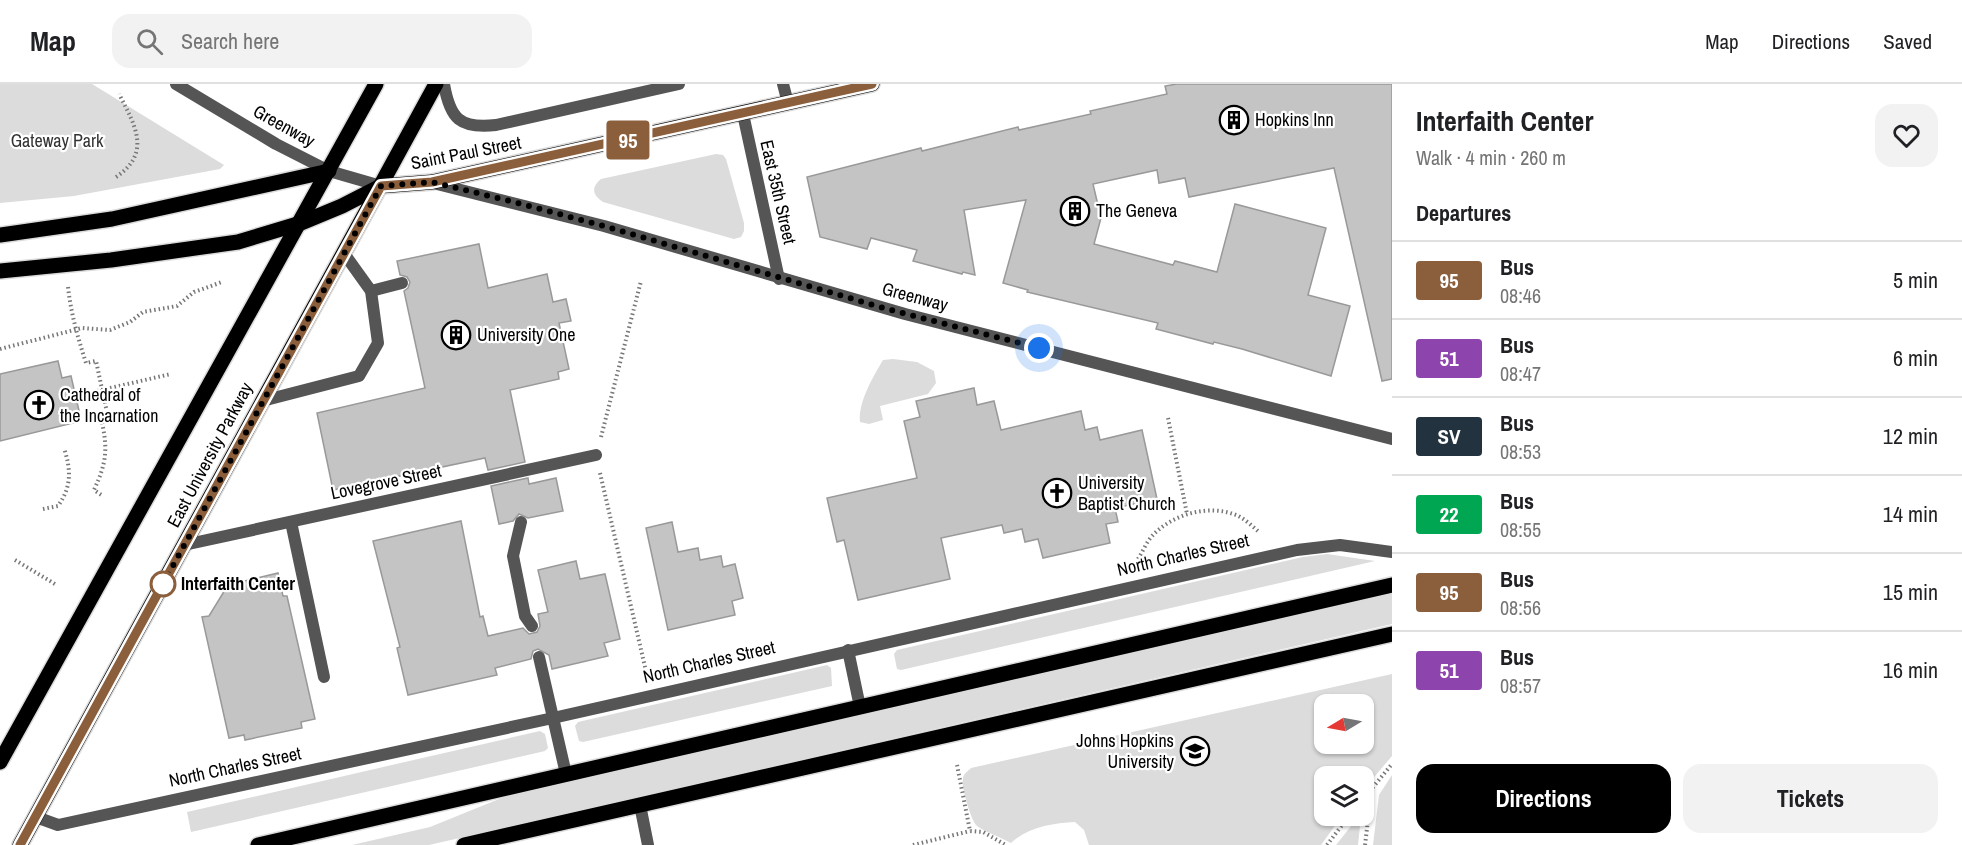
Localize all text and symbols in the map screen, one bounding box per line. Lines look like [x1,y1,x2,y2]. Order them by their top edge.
search box [112,14,532,68]
text: Map [30,22,76,60]
icon: search [133,25,166,58]
text: Search here [181,26,279,56]
text: Map [1705,27,1739,56]
text: Directions [1772,27,1850,56]
text: Saved [1883,27,1932,56]
street label: Greenway [249,98,320,153]
text: Interfaith Center [1416,102,1593,140]
building icon: Hopkins Inn [1218,104,1250,136]
button: heart [1875,104,1938,167]
place label: Hopkins Inn [1255,107,1334,132]
line badge: 95 [601,120,655,160]
text: 95 [618,126,638,155]
park label: Gateway Park [11,128,104,153]
street label: Saint Paul Street [409,130,523,175]
street label: East 35th Street [754,138,803,246]
text: Walk · 4 min · 260 m [1416,144,1566,171]
building icon: The Geneva [1059,195,1091,227]
place label: The Geneva [1096,198,1177,223]
text: Departures [1416,198,1511,228]
text: Bus [1500,252,1534,282]
text: 5 min [1893,265,1938,295]
text: 95 [1439,266,1459,295]
street label: Greenway [879,276,951,317]
text: 08:46 [1500,282,1541,309]
building icon: University One [440,319,472,351]
place label: University One [477,322,575,347]
text: Bus [1500,330,1534,360]
your location [1024,333,1054,363]
text: 6 min [1893,343,1938,373]
text: 51 [1439,344,1459,373]
text: 08:47 [1500,360,1541,387]
street label: East University Parkway [161,377,259,532]
place label: Cathedral of the Incarnation [60,382,158,428]
church icon: Cathedral of the Incarnation [23,389,55,421]
text: Bus [1500,408,1534,438]
text: 12 min [1883,421,1938,451]
text: SV [1438,422,1460,451]
text: 08:53 [1500,438,1541,465]
street label: Lovegrove Street [328,458,443,505]
place label: University Baptist Church [1078,470,1176,516]
church icon: University Baptist Church [1041,477,1073,509]
text: Bus [1500,486,1534,516]
text: 14 min [1883,499,1938,529]
text: 22 [1439,500,1459,529]
text: 08:55 [1500,516,1541,543]
street label: North Charles Street [1115,527,1251,582]
text: Bus [1500,564,1534,594]
marker: Interfaith Center [150,571,176,597]
place label: Interfaith Center [181,571,295,596]
text: 15 min [1883,577,1938,607]
text: 95 [1439,578,1459,607]
text: 08:56 [1500,594,1541,621]
street label: North Charles Street [641,634,777,689]
text: Bus [1500,642,1534,672]
text: 16 min [1883,655,1938,685]
text: 51 [1439,656,1459,685]
text: 08:57 [1500,672,1541,699]
north arrow [1314,694,1374,754]
map controls [1314,694,1374,826]
place label: Johns Hopkins University [1076,728,1175,774]
school or university icon: Johns Hopkins University [1179,735,1211,767]
street label: North Charles Street [167,740,303,793]
button: Directions [1416,764,1671,833]
button: Tickets [1683,764,1938,833]
button: layers [1314,766,1374,826]

